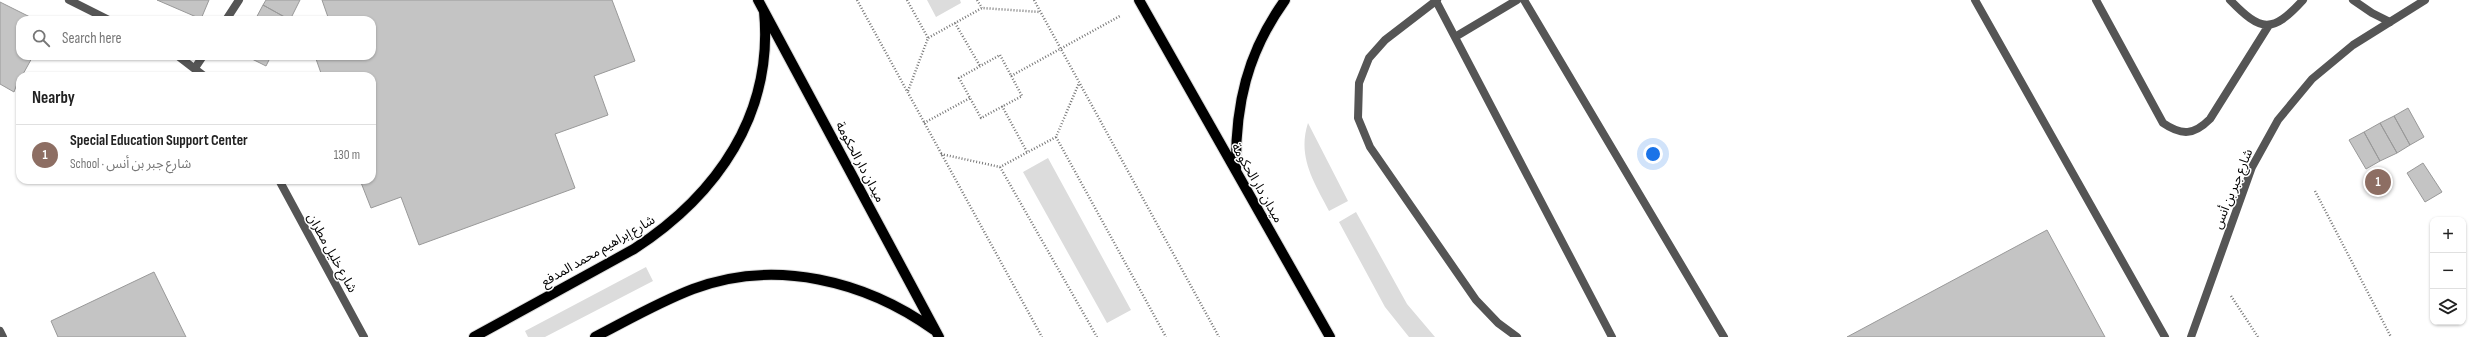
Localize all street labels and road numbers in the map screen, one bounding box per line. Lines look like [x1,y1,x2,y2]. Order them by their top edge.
street label: ميدان دار الحكومة [832,119,888,205]
street label: ميدان دار الحكومة [1228,140,1286,226]
street label: شارع جبر بن أنس [2209,146,2258,232]
street label: شارع خليل مطران [302,211,360,296]
street label: شارع إبراهيم محمد المدفع [538,212,659,292]

